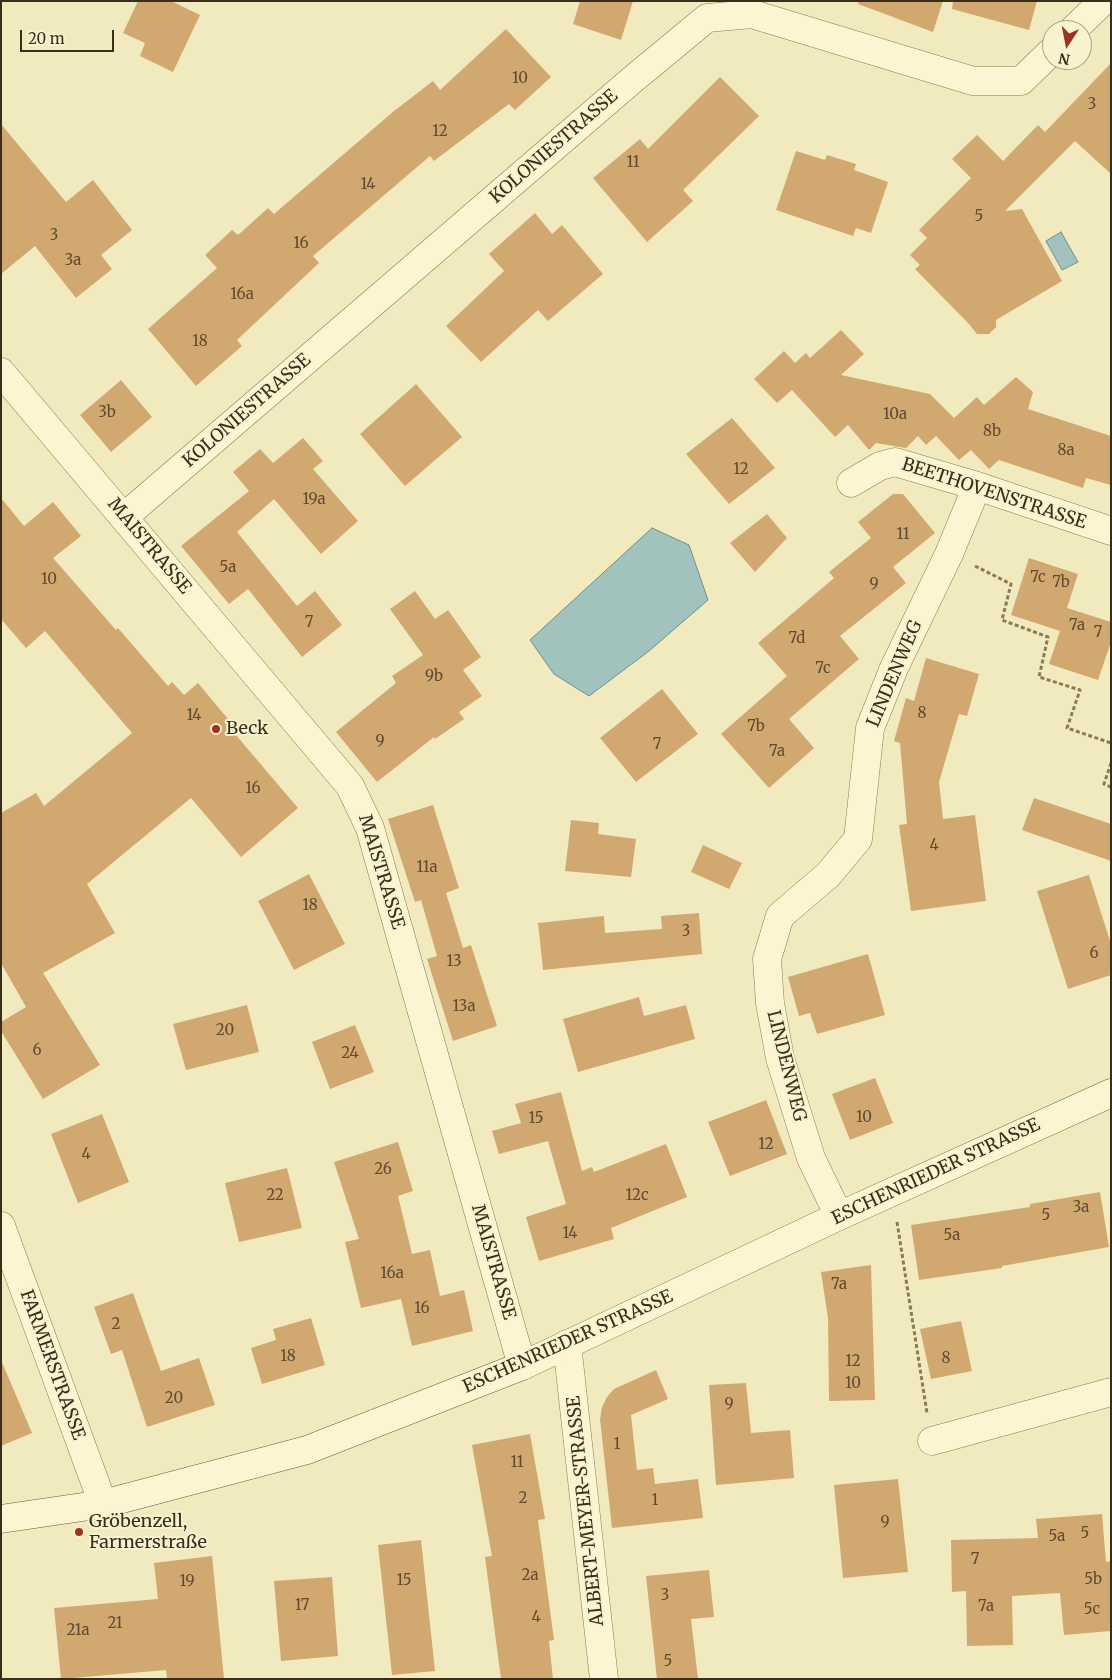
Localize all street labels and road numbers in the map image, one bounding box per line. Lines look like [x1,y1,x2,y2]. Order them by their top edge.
street label: KOLONIESTRASSE [486,86,622,208]
street label: KOLONIESTRASSE [179,350,315,472]
street label: BEETHOVENSTRASSE [899,454,1089,534]
street label: MAISTRASSE [103,494,195,598]
street label: LINDENWEG [863,617,927,731]
street label: MAISTRASSE [353,812,409,932]
street label: LINDENWEG [762,1008,810,1124]
street label: ESCHENRIEDER STRASSE [828,1114,1044,1230]
street label: MAISTRASSE [466,1202,520,1322]
street label: ESCHENRIEDER STRASSE [460,1286,676,1398]
street label: FARMERSTRASSE [15,1287,89,1443]
street label: ALBERT-MEYER-STRASSE [563,1395,609,1627]

